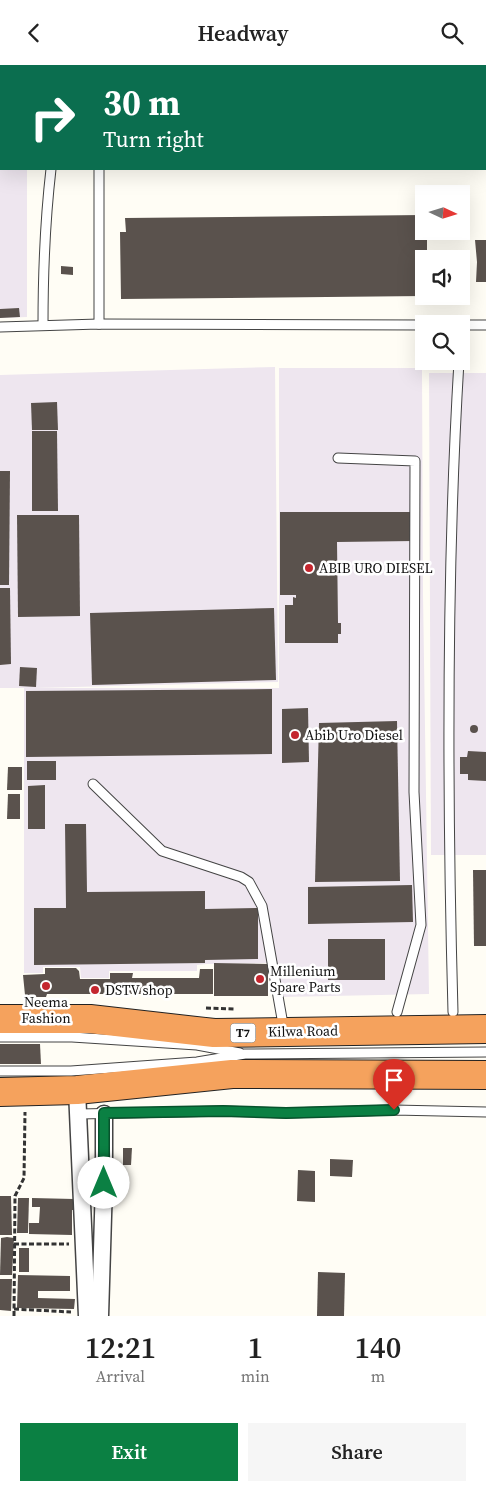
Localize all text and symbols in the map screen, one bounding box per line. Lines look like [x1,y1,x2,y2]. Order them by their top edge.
text: Headway [198,18,288,48]
icon: back [20,19,48,47]
icon: search [438,19,466,47]
text: 30 m [103,79,180,127]
icon: right [20,85,85,150]
text: Turn right [103,124,204,154]
north arrow [415,185,470,240]
map controls [415,185,470,370]
button: sound [415,250,470,305]
button: search [415,315,470,370]
place label: ABIB URO DIESEL [319,558,433,578]
marker: ABIB URO DIESEL [303,562,315,574]
place label: Abib Uro Diesel [305,725,403,745]
marker: Abib Uro Diesel [289,729,301,741]
place label: Millenium Spare Parts [270,961,341,997]
marker: Millenium Spare Parts [254,973,266,985]
marker: Neema Fashion [40,980,52,992]
place label: DSTV shop [105,980,173,1000]
marker: DSTV shop [89,984,101,996]
place label: Neema Fashion [21,992,71,1028]
street label: Kilwa Road [268,1020,338,1042]
road number: T7 [230,1023,256,1043]
pin [373,1059,415,1110]
icon: arrive [380,1066,408,1094]
position arrow [77,1156,129,1208]
text: 12:21 [85,1327,156,1368]
text: 1 [247,1327,263,1368]
text: 140 [354,1327,401,1368]
text: Arrival [96,1365,145,1387]
text: min [241,1365,270,1387]
text: m [371,1365,385,1387]
button: Exit [20,1423,238,1481]
button: Share [248,1423,466,1481]

